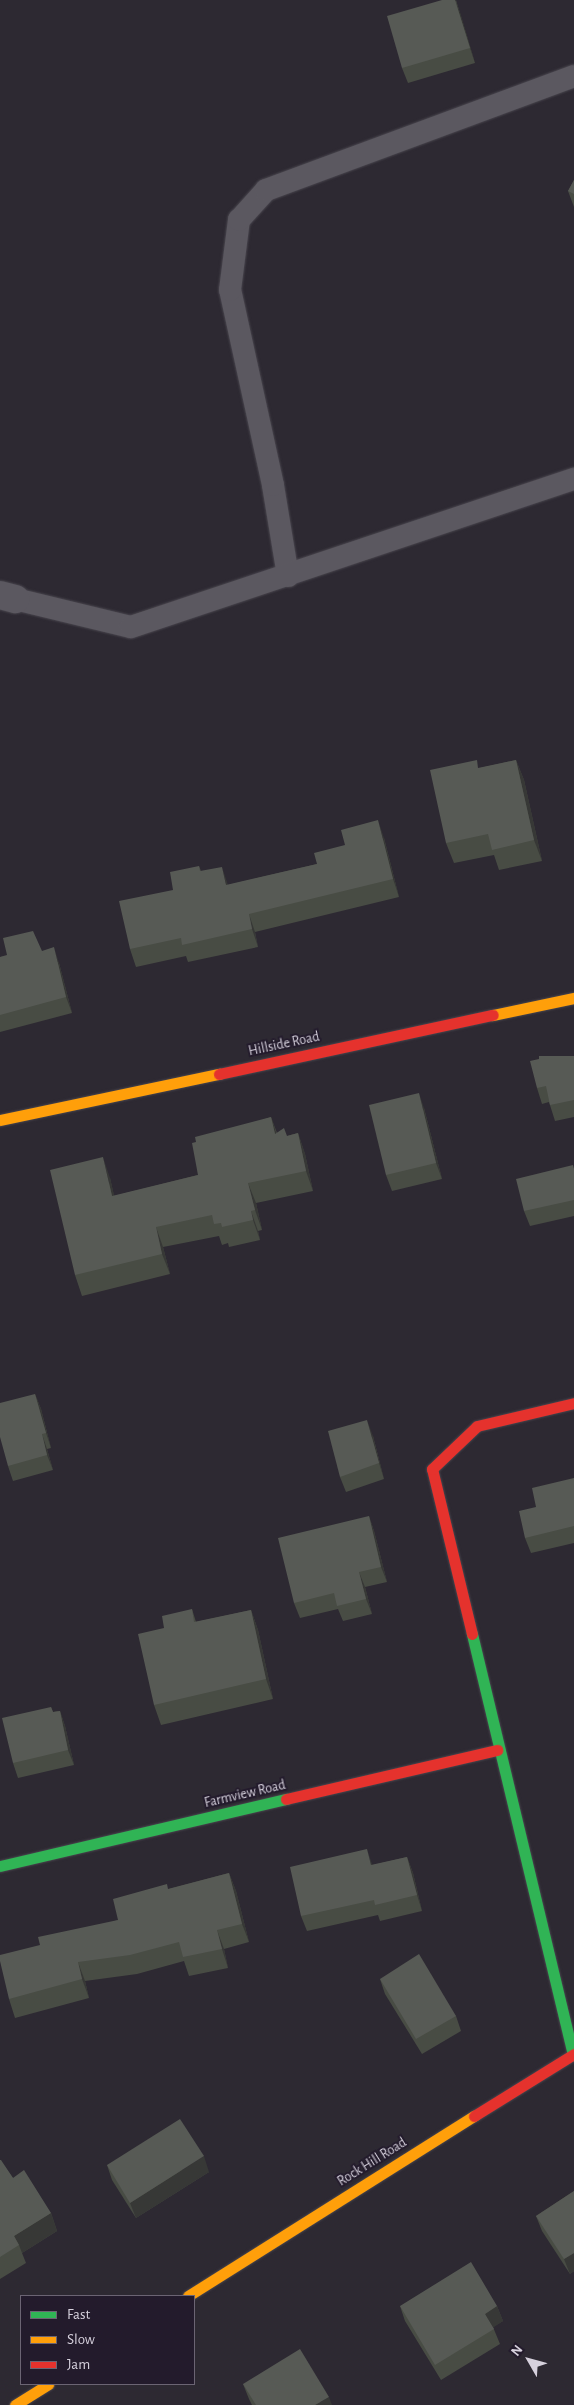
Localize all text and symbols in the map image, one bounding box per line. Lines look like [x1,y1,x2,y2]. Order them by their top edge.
street label: Hillside Road [247,1028,321,1060]
street label: Farmview Road [203,1777,287,1811]
street label: Rock Hill Road [334,2134,410,2190]
legend [20,2295,195,2385]
text: Fast [67,2307,90,2322]
text: Slow [67,2332,95,2347]
north arrow [504,2335,554,2385]
text: N [509,2343,526,2359]
text: Jam [67,2357,90,2372]

